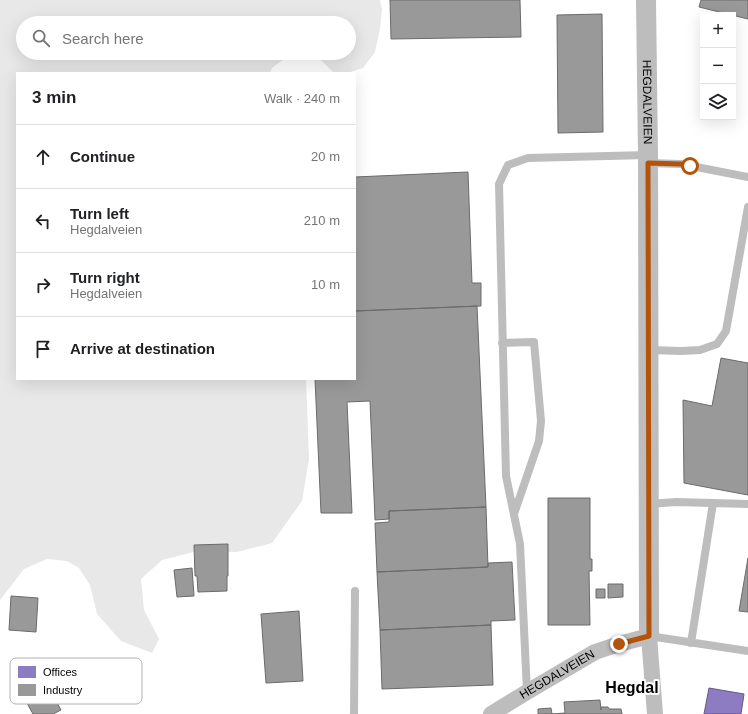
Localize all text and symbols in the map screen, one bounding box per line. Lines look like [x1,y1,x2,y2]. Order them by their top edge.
map controls [700,12,736,120]
button: + [700,12,736,48]
search box [16,16,356,60]
icon: search [30,27,52,49]
text: Search here [62,30,144,47]
button: − [700,48,736,84]
street label: HEGDALVEIEN [640,60,655,144]
button: layers [700,84,736,120]
text: 3 min [32,88,76,107]
text: Walk · 240 m [264,91,340,106]
icon: ahead [32,146,54,168]
text: Continue [70,148,135,165]
text: 20 m [311,149,340,164]
route start [681,157,699,175]
text: Turn left [70,205,129,222]
icon: left [32,210,54,232]
text: 210 m [304,213,340,228]
text: Hegdalveien [70,222,142,237]
text: Turn right [70,269,140,286]
icon: right [32,274,54,296]
text: 10 m [311,277,340,292]
text: Hegdalveien [70,286,142,301]
icon: arrive [32,338,54,360]
text: Arrive at destination [70,340,215,357]
route end [610,635,628,653]
street label: HEGDALVEIEN [517,647,597,702]
legend [10,658,142,704]
text: Offices [43,666,78,678]
district label: Hegdal [605,679,659,696]
text: Industry [43,684,83,696]

